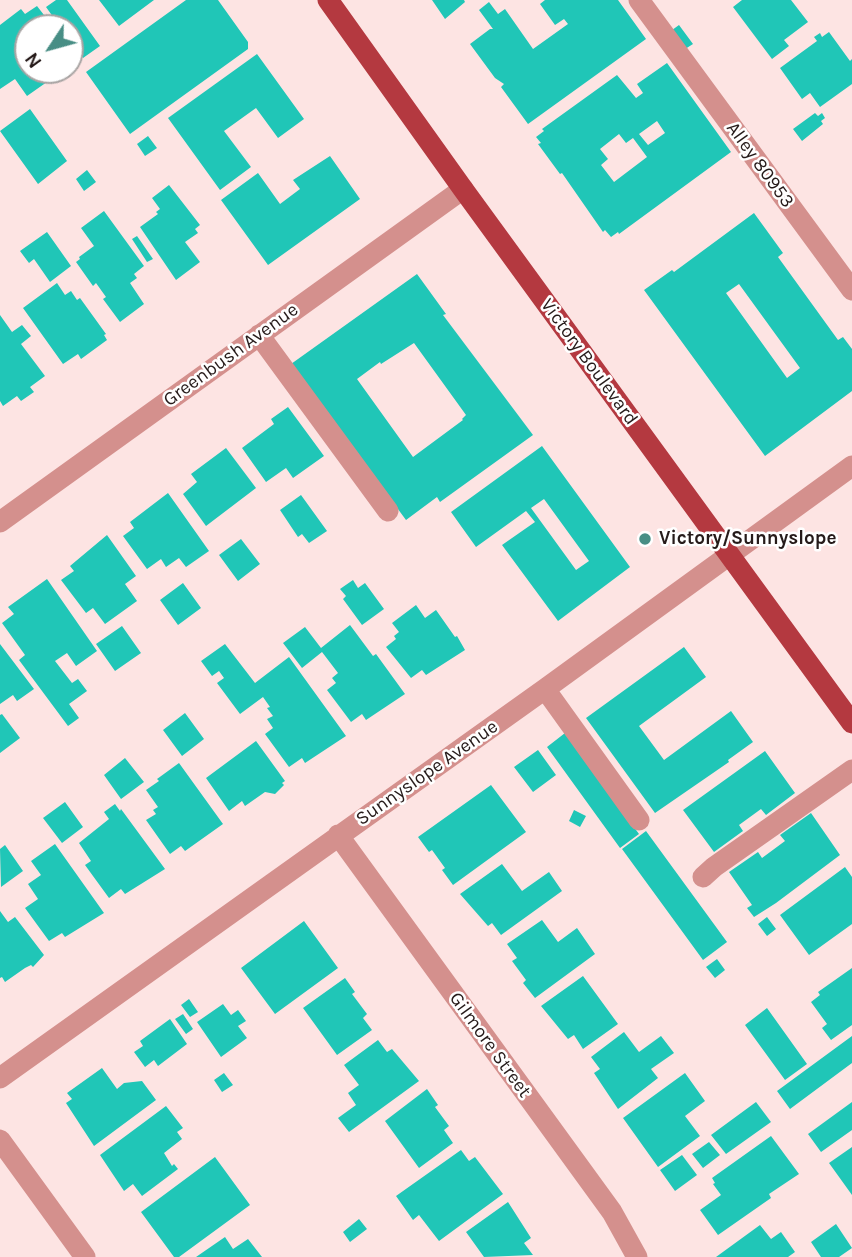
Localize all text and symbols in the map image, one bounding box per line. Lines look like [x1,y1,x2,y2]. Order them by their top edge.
north arrow [14,14,84,84]
text: N [21,48,47,72]
street label: Alley 80953 [721,118,799,212]
street label: Victory Boulevard [535,294,643,430]
street label: Greenbush Avenue [159,298,303,412]
place label: Victory/Sunnyslope [659,528,836,550]
marker: Victory/Sunnyslope [637,531,653,547]
street label: Sunnyslope Avenue [352,715,502,831]
street label: Gilmore Street [444,988,536,1102]

